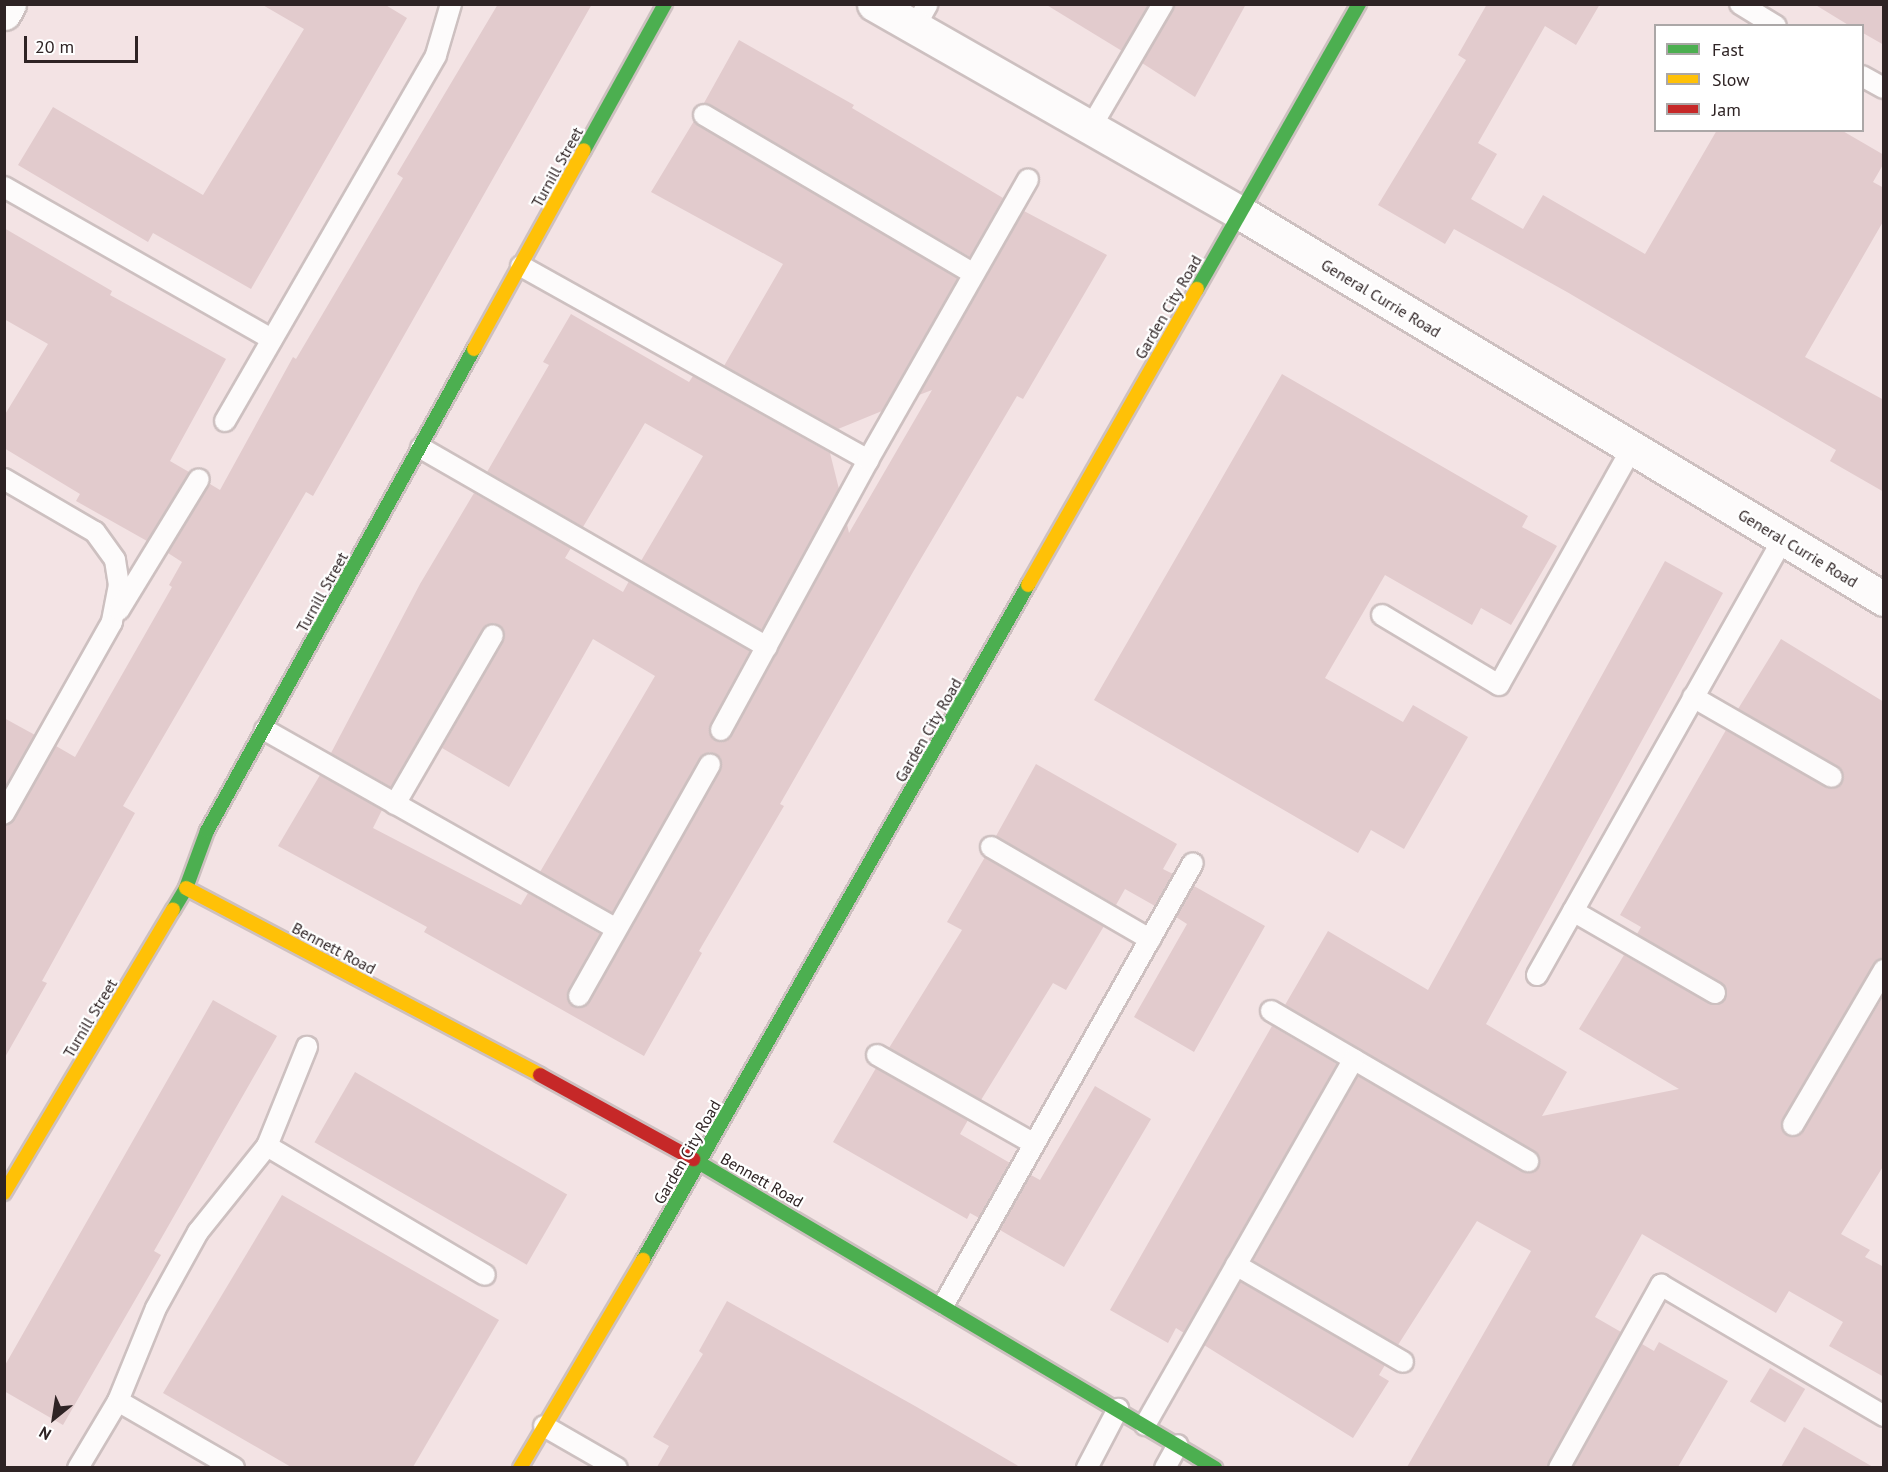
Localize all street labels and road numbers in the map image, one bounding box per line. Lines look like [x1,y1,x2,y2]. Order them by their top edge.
street label: Turnill Street [527,124,587,210]
street label: Garden City Road [1130,251,1206,363]
street label: General Currie Road [1318,255,1444,341]
street label: General Currie Road [1735,505,1861,591]
street label: Turnill Street [292,549,352,635]
street label: Garden City Road [890,674,966,786]
street label: Bennett Road [289,918,379,978]
street label: Turnill Street [59,975,121,1061]
street label: Garden City Road [649,1096,725,1208]
street label: Bennett Road [717,1149,807,1211]

